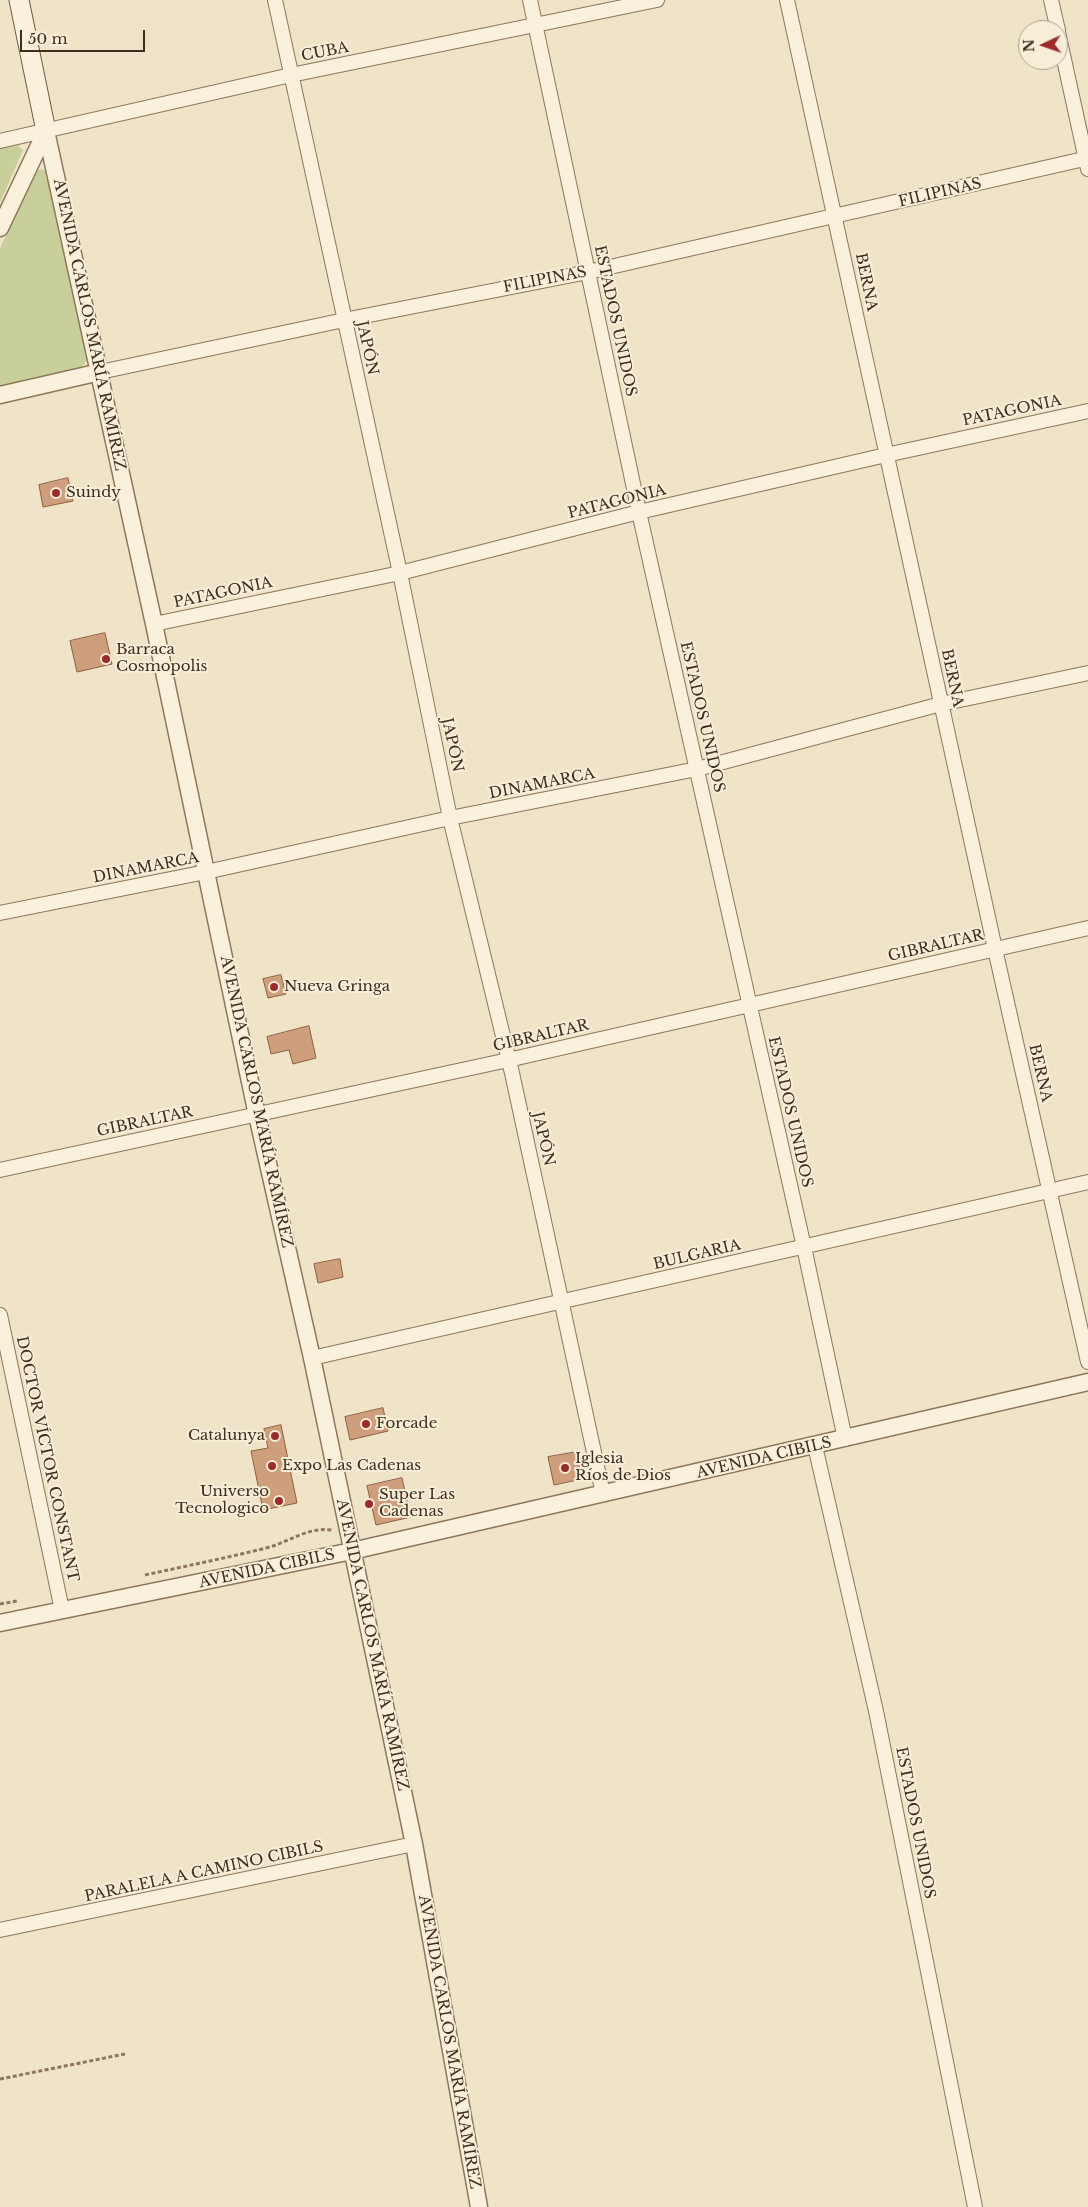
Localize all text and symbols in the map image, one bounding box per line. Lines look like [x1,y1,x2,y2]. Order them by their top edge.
scale bar [22,20,148,52]
north arrow [1018,20,1068,70]
text: 50 m [28,29,68,48]
street label: CUBA [300,39,350,65]
text: N [1020,39,1038,53]
street label: FILIPINAS [897,175,983,211]
street label: AVENIDA CARLOS MARÍA RAMÍREZ [49,177,129,473]
street label: ESTADOS UNIDOS [590,244,640,398]
street label: BERNA [851,251,881,313]
street label: FILIPINAS [502,263,588,297]
street label: JAPÓN [352,319,382,377]
street label: PATAGONIA [961,392,1063,430]
street label: PATAGONIA [566,481,668,523]
place label: Suindy [66,484,121,502]
marker: Suindy [50,487,62,499]
street label: PATAGONIA [172,574,274,612]
street label: ESTADOS UNIDOS [676,640,728,794]
place label: Barraca Cosmopolis [116,641,207,676]
street label: BERNA [937,647,967,709]
marker: Barraca Cosmopolis [100,653,112,665]
street label: JAPÓN [437,716,467,774]
street label: DINAMARCA [488,765,596,803]
street label: DINAMARCA [92,849,200,887]
street label: GIBRALTAR [886,926,986,966]
street label: AVENIDA CARLOS MARÍA RAMÍREZ [216,954,296,1250]
place label: Nueva Gringa [284,978,390,996]
marker: Nueva Gringa [268,981,280,993]
street label: GIBRALTAR [491,1016,591,1056]
street label: ESTADOS UNIDOS [764,1035,816,1189]
street label: BERNA [1025,1042,1055,1104]
street label: GIBRALTAR [95,1103,195,1141]
street label: JAPÓN [528,1110,558,1168]
street label: BULGARIA [652,1236,742,1274]
street label: DOCTOR VÍCTOR CONSTANT [12,1335,82,1583]
place label: Forcade [376,1415,437,1433]
marker: Forcade [360,1418,372,1430]
place label: Catalunya [188,1427,265,1445]
marker: Catalunya [269,1430,281,1442]
street label: AVENIDA CIBILS [695,1434,833,1482]
place label: Iglesia Ríos de Dios [575,1450,671,1485]
place label: Expo Las Cadenas [282,1457,421,1475]
marker: Expo Las Cadenas [266,1460,278,1472]
marker: Iglesia Ríos de Dios [559,1462,571,1474]
place label: Universo Tecnologico [175,1483,269,1518]
place label: Super Las Cadenas [379,1486,455,1521]
marker: Universo Tecnologico [273,1495,285,1507]
street label: AVENIDA CARLOS MARÍA RAMÍREZ [332,1497,412,1793]
marker: Super Las Cadenas [363,1498,375,1510]
street label: AVENIDA CIBILS [198,1546,336,1592]
street label: ESTADOS UNIDOS [891,1746,939,1900]
street label: PARALELA A CAMINO CIBILS [83,1838,325,1906]
street label: AVENIDA CARLOS MARÍA RAMÍREZ [414,1894,484,2190]

